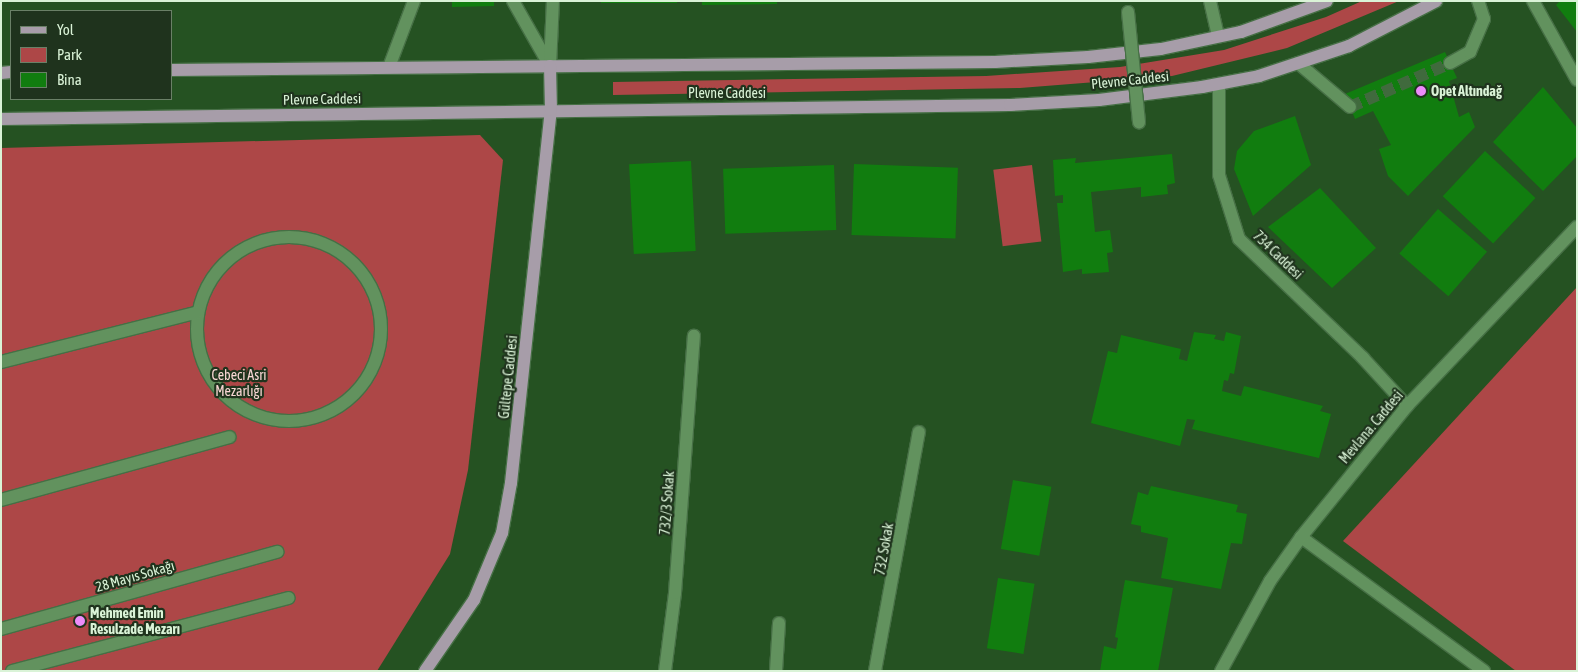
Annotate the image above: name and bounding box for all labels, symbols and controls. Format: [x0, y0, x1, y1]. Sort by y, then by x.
legend [10, 10, 172, 100]
text: Yol [57, 21, 74, 38]
text: Park [57, 46, 82, 63]
street label: Plevne Caddesi [1090, 68, 1170, 92]
text: Bina [57, 71, 82, 88]
place label: Opet Altındağ [1431, 83, 1502, 99]
street label: Plevne Caddesi [688, 85, 766, 101]
marker: Opet Altındağ [1415, 85, 1427, 97]
street label: Plevne Caddesi [283, 90, 361, 108]
street label: 734 Caddesi [1250, 227, 1306, 283]
street label: Gültepe Caddesi [495, 335, 521, 419]
park label: Cebeci Asri Mezarlığı [211, 367, 267, 400]
street label: Mevlana. Caddesi [1336, 387, 1406, 467]
street label: 732/3 Sokak [656, 470, 678, 536]
street label: 732 Sokak [871, 521, 897, 577]
street label: 28 Mayıs Sokağı [94, 557, 176, 595]
place label: Mehmed Emin Resulzade Mezarı [90, 605, 180, 638]
marker: Mehmed Emin Resulzade Mezarı [74, 615, 86, 627]

